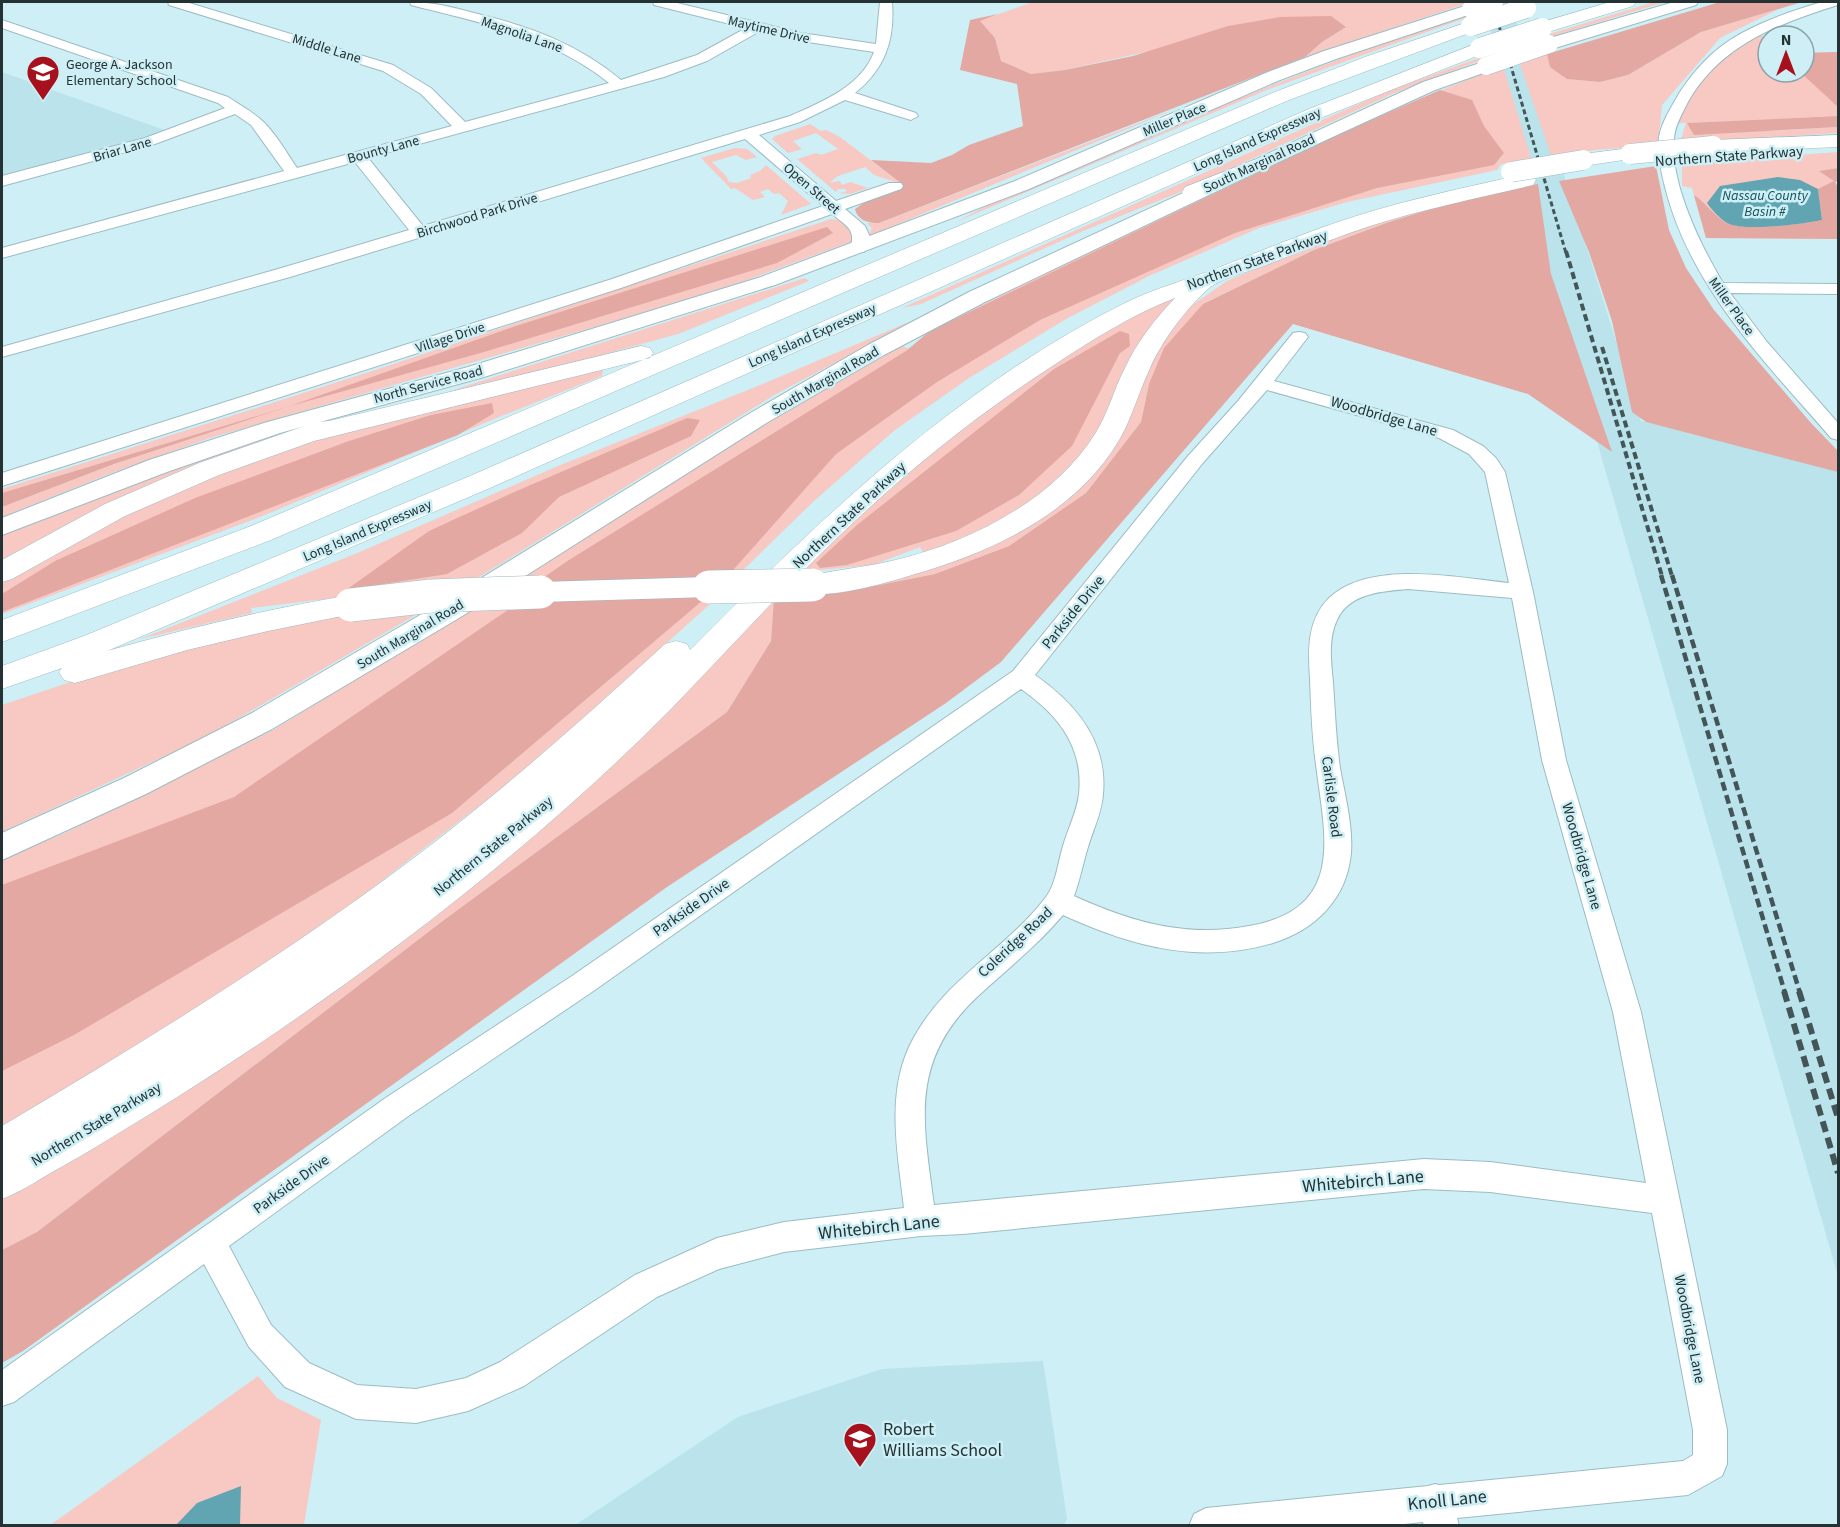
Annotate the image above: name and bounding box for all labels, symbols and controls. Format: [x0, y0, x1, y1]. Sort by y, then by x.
street label: Maytime Drive [726, 11, 812, 49]
street label: Magnolia Lane [478, 12, 565, 58]
north arrow [1756, 24, 1816, 84]
street label: Middle Lane [290, 29, 364, 69]
text: N [1781, 29, 1791, 51]
school or university icon: George A. Jackson Elementary School [25, 54, 61, 101]
place label: George A. Jackson Elementary School [66, 55, 177, 91]
street label: Miller Place [1140, 98, 1209, 142]
street label: Long Island Expressway [1190, 103, 1325, 177]
street label: South Marginal Road [1200, 129, 1319, 199]
street label: Bounty Lane [345, 131, 421, 169]
street label: Briar Lane [91, 132, 154, 168]
street label: Northern State Parkway [1654, 141, 1804, 172]
street label: Open Street [779, 158, 844, 219]
water label: Nassau County Basin # [1722, 186, 1808, 222]
street label: Birchwood Park Drive [414, 188, 540, 244]
street label: Northern State Parkway [1184, 225, 1331, 296]
street label: Miller Place [1703, 274, 1759, 340]
street label: Long Island Expressway [745, 299, 880, 373]
street label: Village Drive [413, 317, 488, 359]
street label: South Marginal Road [768, 342, 883, 420]
street label: North Service Road [372, 361, 485, 409]
street label: Woodbridge Lane [1328, 391, 1440, 442]
street label: Northern State Parkway [788, 457, 911, 574]
street label: Long Island Expressway [300, 495, 435, 567]
street label: Parkside Drive [1037, 571, 1110, 654]
street label: South Marginal Road [353, 595, 468, 675]
street label: Carlisle Road [1316, 755, 1347, 839]
street label: Northern State Parkway [429, 792, 558, 901]
street label: Woodbridge Lane [1556, 800, 1607, 912]
street label: Parkside Drive [649, 873, 734, 942]
street label: Coleridge Road [973, 902, 1057, 982]
street label: Northern State Parkway [27, 1077, 165, 1172]
street label: Parkside Drive [249, 1150, 334, 1219]
street label: Whitebirch Lane [1301, 1164, 1425, 1199]
street label: Whitebirch Lane [817, 1209, 941, 1246]
street label: Woodbridge Lane [1669, 1273, 1710, 1385]
place label: Robert Williams School [883, 1417, 1002, 1463]
school or university icon: Robert Williams School [842, 1421, 878, 1468]
street label: Knoll Lane [1406, 1484, 1488, 1517]

